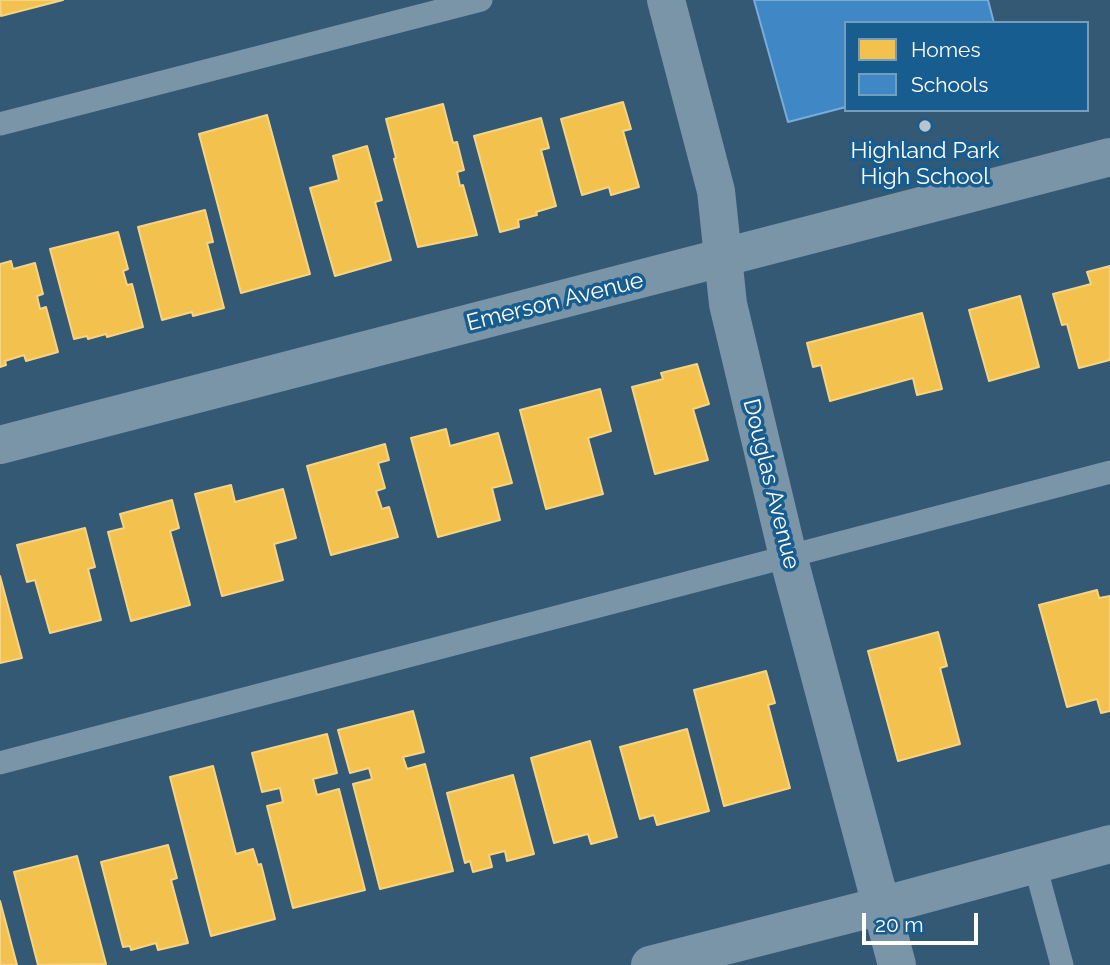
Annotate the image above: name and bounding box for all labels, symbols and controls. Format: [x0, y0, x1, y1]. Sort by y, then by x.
legend [844, 21, 1089, 112]
text: Homes [911, 37, 981, 62]
text: Schools [911, 72, 988, 97]
marker: Highland Park High School [917, 118, 933, 134]
place label: Highland Park High School [851, 137, 999, 191]
street label: Emerson Avenue [464, 267, 646, 337]
street label: Douglas Avenue [737, 396, 805, 572]
scale bar [865, 898, 981, 942]
text: 20 m [875, 912, 923, 937]

